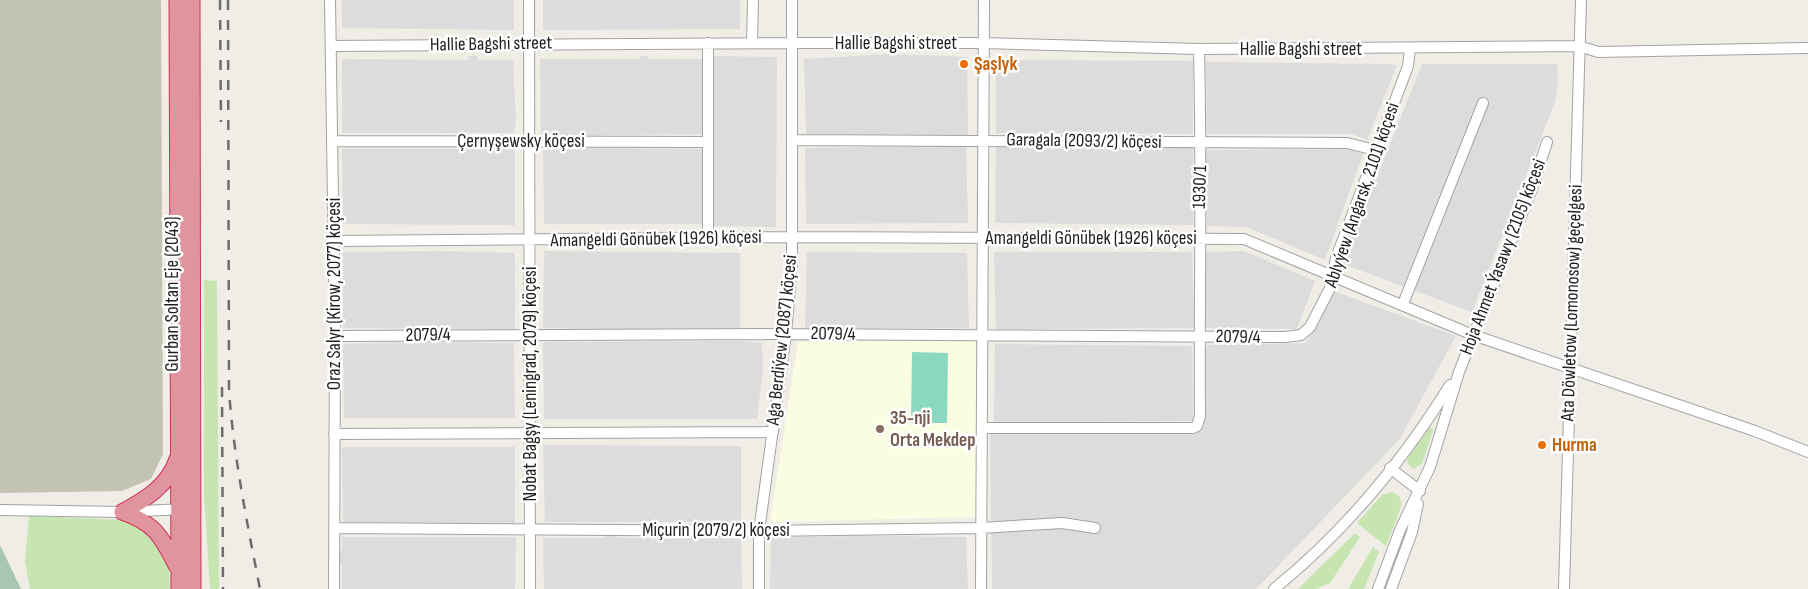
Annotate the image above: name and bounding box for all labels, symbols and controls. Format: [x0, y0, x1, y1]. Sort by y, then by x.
street label: Hallie Bagshi street [430, 31, 553, 57]
street label: Hallie Bagshi street [835, 32, 957, 55]
street label: Hallie Bagshi street [1240, 38, 1362, 61]
place label: Şaşlyk [974, 53, 1017, 76]
marker: Şaşlyk [958, 58, 970, 70]
street label: Ablyýew (Angarsk, 2101) köçesi [1319, 100, 1404, 291]
street label: Garagala (2093/2) köçesi [1006, 128, 1162, 154]
street label: Çernyşewsky köçesi [457, 130, 585, 153]
street label: Hoja Ahmet Ýasawy (2105) köçesi [1455, 156, 1551, 358]
street label: 1930/1 [1188, 164, 1212, 209]
street label: Ata Döwletow (Lomonosow) geçelgesi [1556, 184, 1588, 423]
street label: Oraz Salyr (Kirow, 2077) köçesi [323, 198, 346, 390]
street label: Gurban Soltan Eje (2043) [161, 216, 184, 372]
street label: Amangeldi Gönübek (1926) köçesi [549, 226, 762, 252]
street label: Amangeldi Gönübek (1926) köçesi [984, 227, 1197, 250]
street label: Aga Berdiýew (2087) köçesi [762, 254, 802, 427]
street label: Nobat Bagşy (Leningrad, 2079) köçesi [519, 267, 542, 501]
street label: 2079/4 [810, 322, 856, 346]
street label: 2079/4 [405, 323, 451, 347]
street label: 2079/4 [1215, 325, 1261, 349]
place label: 35-nji Orta Mekdep [890, 407, 975, 452]
marker: 35-nji Orta Mekdep [874, 423, 886, 435]
place label: Hurma [1552, 434, 1597, 457]
marker: Hurma [1536, 439, 1548, 451]
street label: Miçurin (2079/2) köçesi [642, 519, 790, 542]

